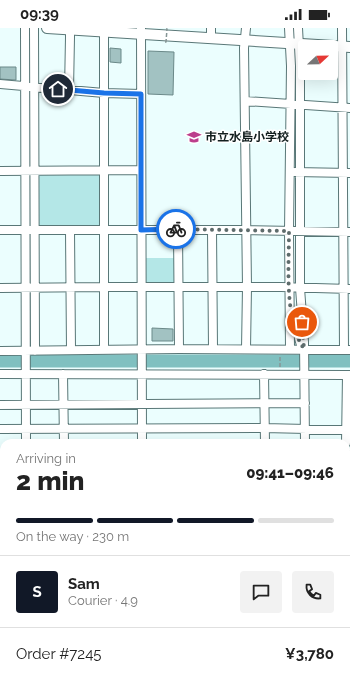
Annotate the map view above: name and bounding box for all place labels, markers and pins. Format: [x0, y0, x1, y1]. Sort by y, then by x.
pin [41, 72, 75, 106]
school or university icon: 市立水島小学校 [186, 129, 202, 145]
place label: 市立水島小学校 [205, 130, 289, 144]
pin [285, 305, 319, 339]

